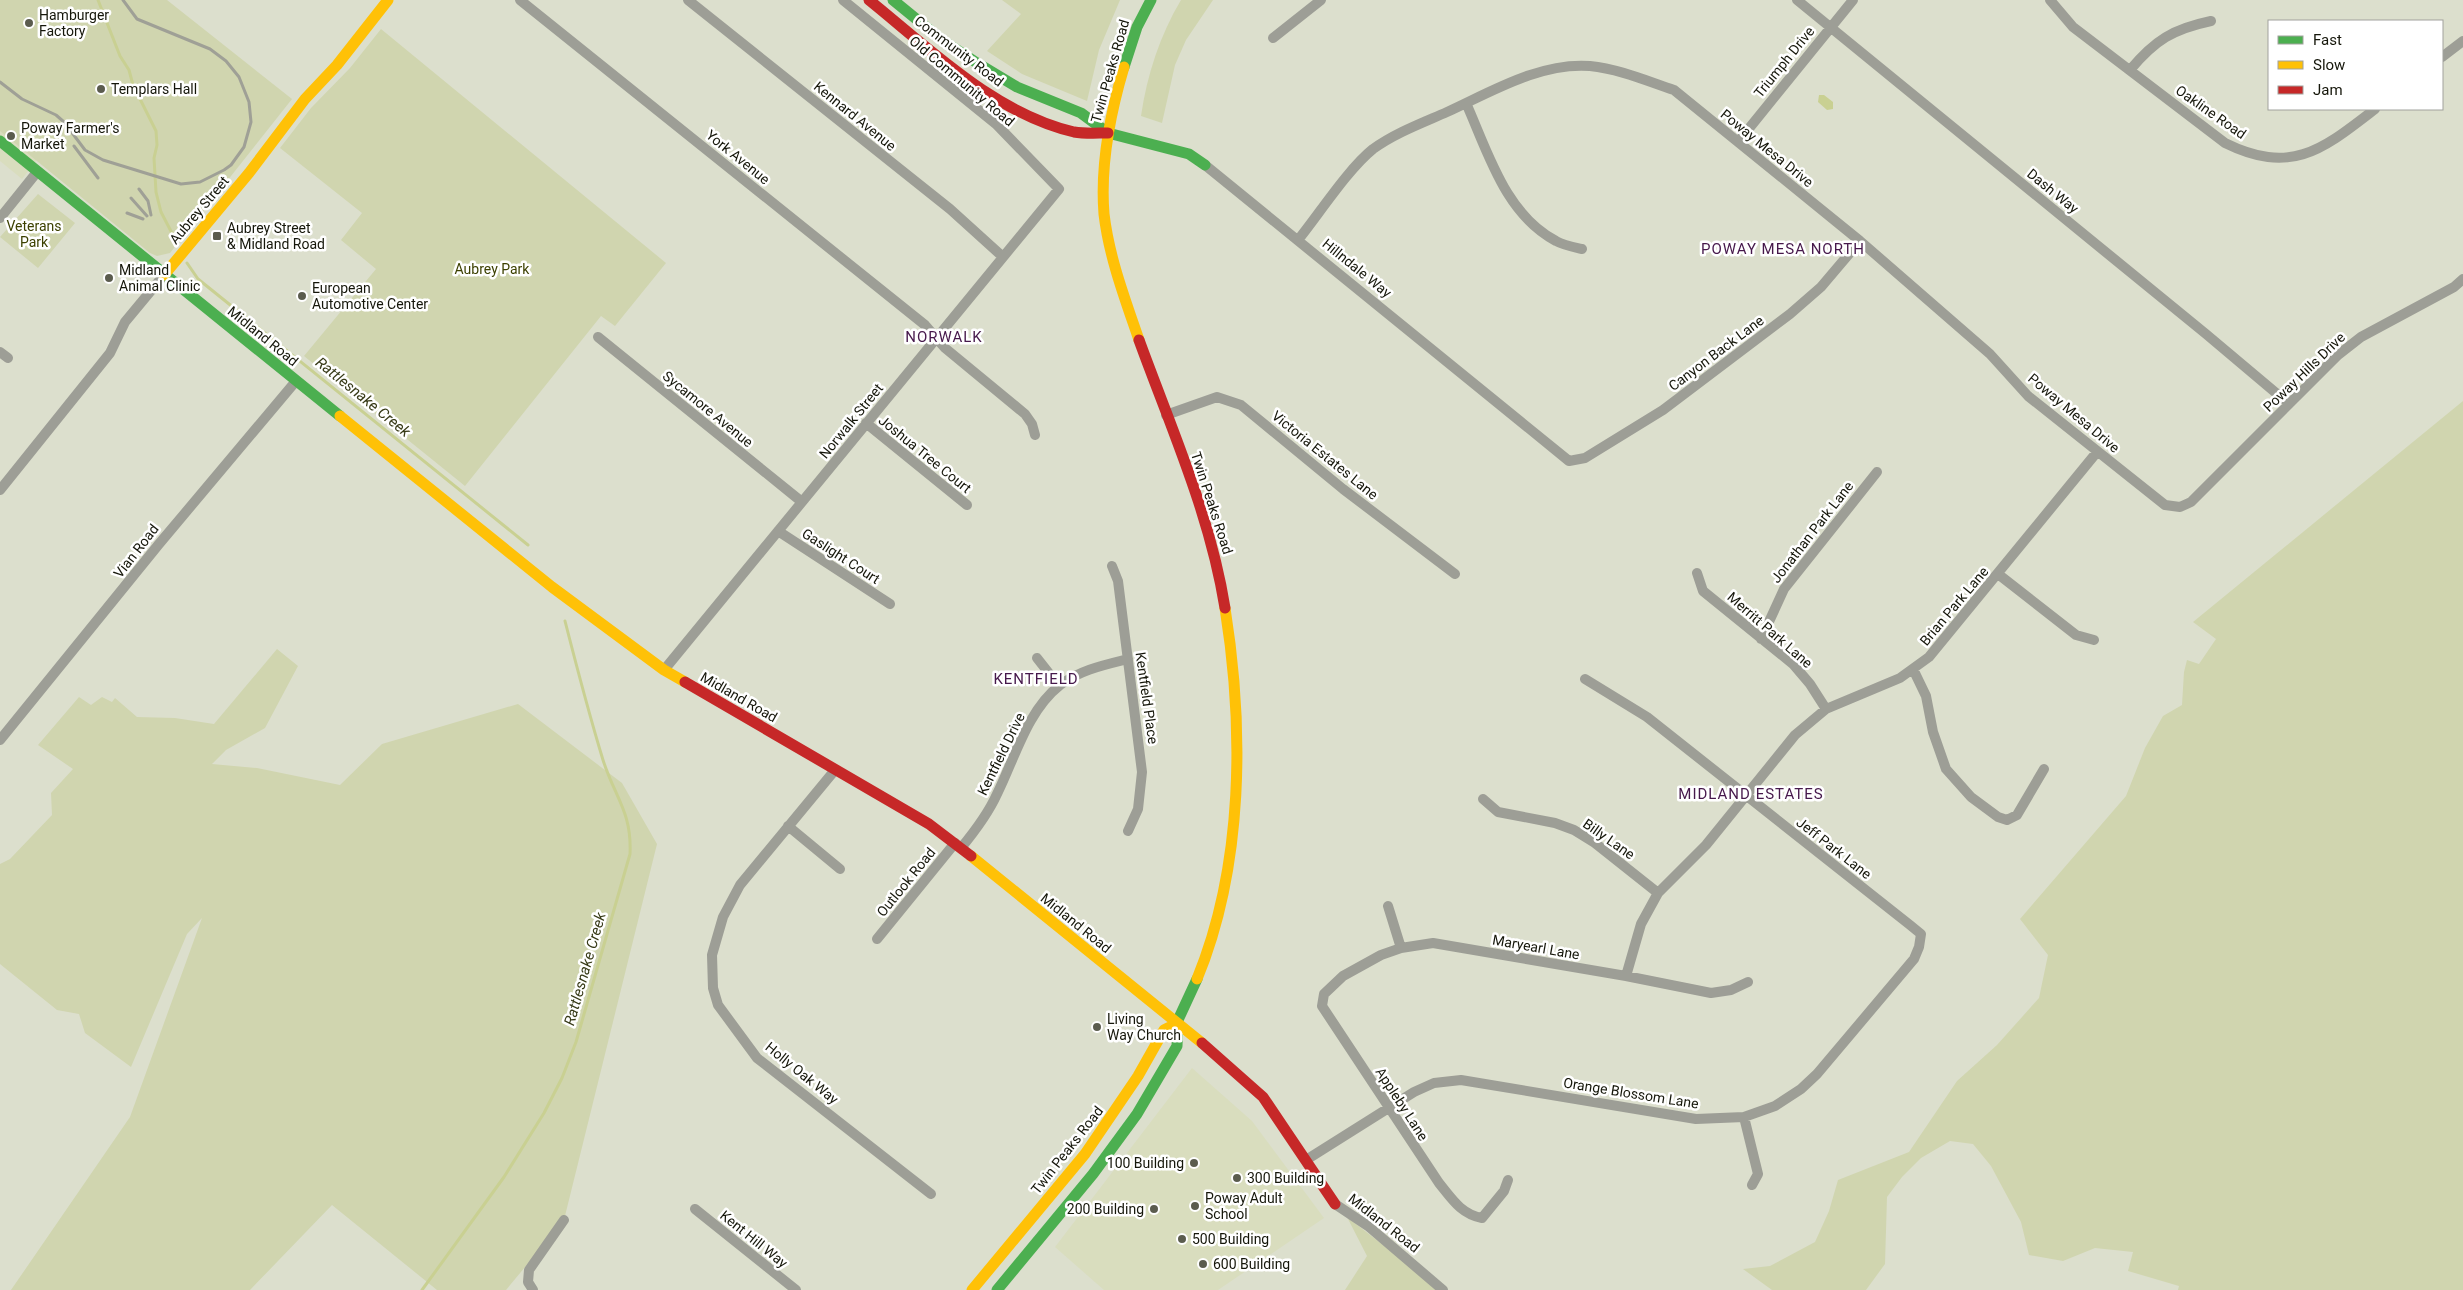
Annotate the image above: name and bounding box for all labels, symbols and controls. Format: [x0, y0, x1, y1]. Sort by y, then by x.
place label: Hamburger Factory [39, 7, 109, 39]
street label: Community Road [911, 12, 1007, 90]
marker: Hamburger Factory [23, 17, 35, 29]
street label: Twin Peaks Road [1088, 17, 1132, 125]
legend [2268, 20, 2443, 110]
street label: Triumph Drive [1751, 23, 1817, 101]
text: Fast [2313, 31, 2342, 49]
street label: Old Community Road [906, 33, 1018, 129]
text: Slow [2313, 56, 2345, 74]
street label: Kennard Avenue [811, 78, 899, 154]
place label: Templars Hall [111, 81, 197, 97]
text: Jam [2313, 81, 2343, 99]
street label: Oakline Road [2173, 82, 2249, 142]
marker: Templars Hall [95, 83, 107, 95]
street label: Poway Mesa Drive [1718, 106, 1816, 190]
place label: Poway Farmer's Market [21, 120, 119, 152]
street label: York Avenue [703, 127, 773, 187]
marker: Poway Farmer's Market [5, 130, 17, 142]
street label: Dash Way [2024, 165, 2082, 217]
street label: Aubrey Street [166, 173, 232, 247]
park label: Veterans Park [6, 218, 62, 250]
place label: Aubrey Street & Midland Road [227, 220, 325, 252]
marker: Aubrey Street & Midland Road [211, 230, 223, 242]
street label: Hillndale Way [1319, 235, 1395, 301]
district label: POWAY MESA NORTH [1701, 240, 1865, 258]
park label: Aubrey Park [455, 261, 530, 277]
place label: Midland Animal Clinic [119, 262, 200, 294]
marker: Midland Animal Clinic [103, 272, 115, 284]
place label: European Automotive Center [312, 280, 428, 312]
marker: European Automotive Center [296, 290, 308, 302]
street label: Midland Road [225, 303, 301, 369]
street label: Canyon Back Lane [1665, 312, 1767, 394]
district label: NORWALK [905, 328, 983, 346]
street label: Poway Hills Drive [2260, 329, 2348, 415]
water label: Rattlesnake Creek [312, 353, 415, 441]
street label: Sycamore Avenue [660, 368, 756, 450]
street label: Poway Mesa Drive [2025, 370, 2123, 456]
street label: Norwalk Street [816, 380, 886, 462]
street label: Victoria Estates Lane [1269, 407, 1381, 503]
street label: Joshua Tree Court [875, 412, 975, 496]
street label: Twin Peaks Road [1188, 450, 1236, 556]
street label: Jonathan Park Lane [1767, 478, 1857, 586]
street label: Vian Road [110, 521, 162, 581]
street label: Gaslight Court [799, 525, 883, 587]
street label: Brian Park Lane [1916, 563, 1992, 649]
street label: Merritt Park Lane [1724, 589, 1816, 671]
street label: Kentfield Place [1133, 651, 1161, 745]
street label: Midland Road [698, 669, 780, 725]
district label: KENTFIELD [993, 670, 1079, 688]
street label: Kentfield Drive [974, 710, 1028, 798]
district label: MIDLAND ESTATES [1678, 785, 1824, 803]
street label: Jeff Park Lane [1793, 814, 1875, 882]
street label: Billy Lane [1580, 815, 1638, 863]
street label: Outlook Road [873, 844, 939, 920]
street label: Midland Road [1038, 890, 1114, 956]
water label: Rattlesnake Creek [560, 910, 610, 1028]
street label: Maryearl Lane [1491, 931, 1581, 963]
place label: Living Way Church [1107, 1011, 1181, 1043]
marker: Living Way Church [1091, 1021, 1103, 1033]
street label: Holly Oak Way [762, 1039, 842, 1107]
street label: Appleby Lane [1372, 1064, 1432, 1144]
street label: Orange Blossom Lane [1562, 1074, 1700, 1112]
street label: Twin Peaks Road [1028, 1103, 1106, 1197]
place label: 100 Building [1107, 1155, 1184, 1171]
marker: 100 Building [1188, 1157, 1200, 1169]
place label: 300 Building [1247, 1170, 1324, 1186]
marker: 300 Building [1231, 1172, 1243, 1184]
place label: Poway Adult School [1205, 1190, 1283, 1222]
street label: Midland Road [1345, 1190, 1423, 1256]
marker: Poway Adult School [1189, 1200, 1201, 1212]
place label: 200 Building [1067, 1201, 1144, 1217]
marker: 200 Building [1148, 1203, 1160, 1215]
street label: Kent Hill Way [717, 1207, 791, 1271]
place label: 500 Building [1192, 1231, 1269, 1247]
marker: 500 Building [1176, 1233, 1188, 1245]
place label: 600 Building [1213, 1256, 1290, 1272]
marker: 600 Building [1197, 1258, 1209, 1270]

